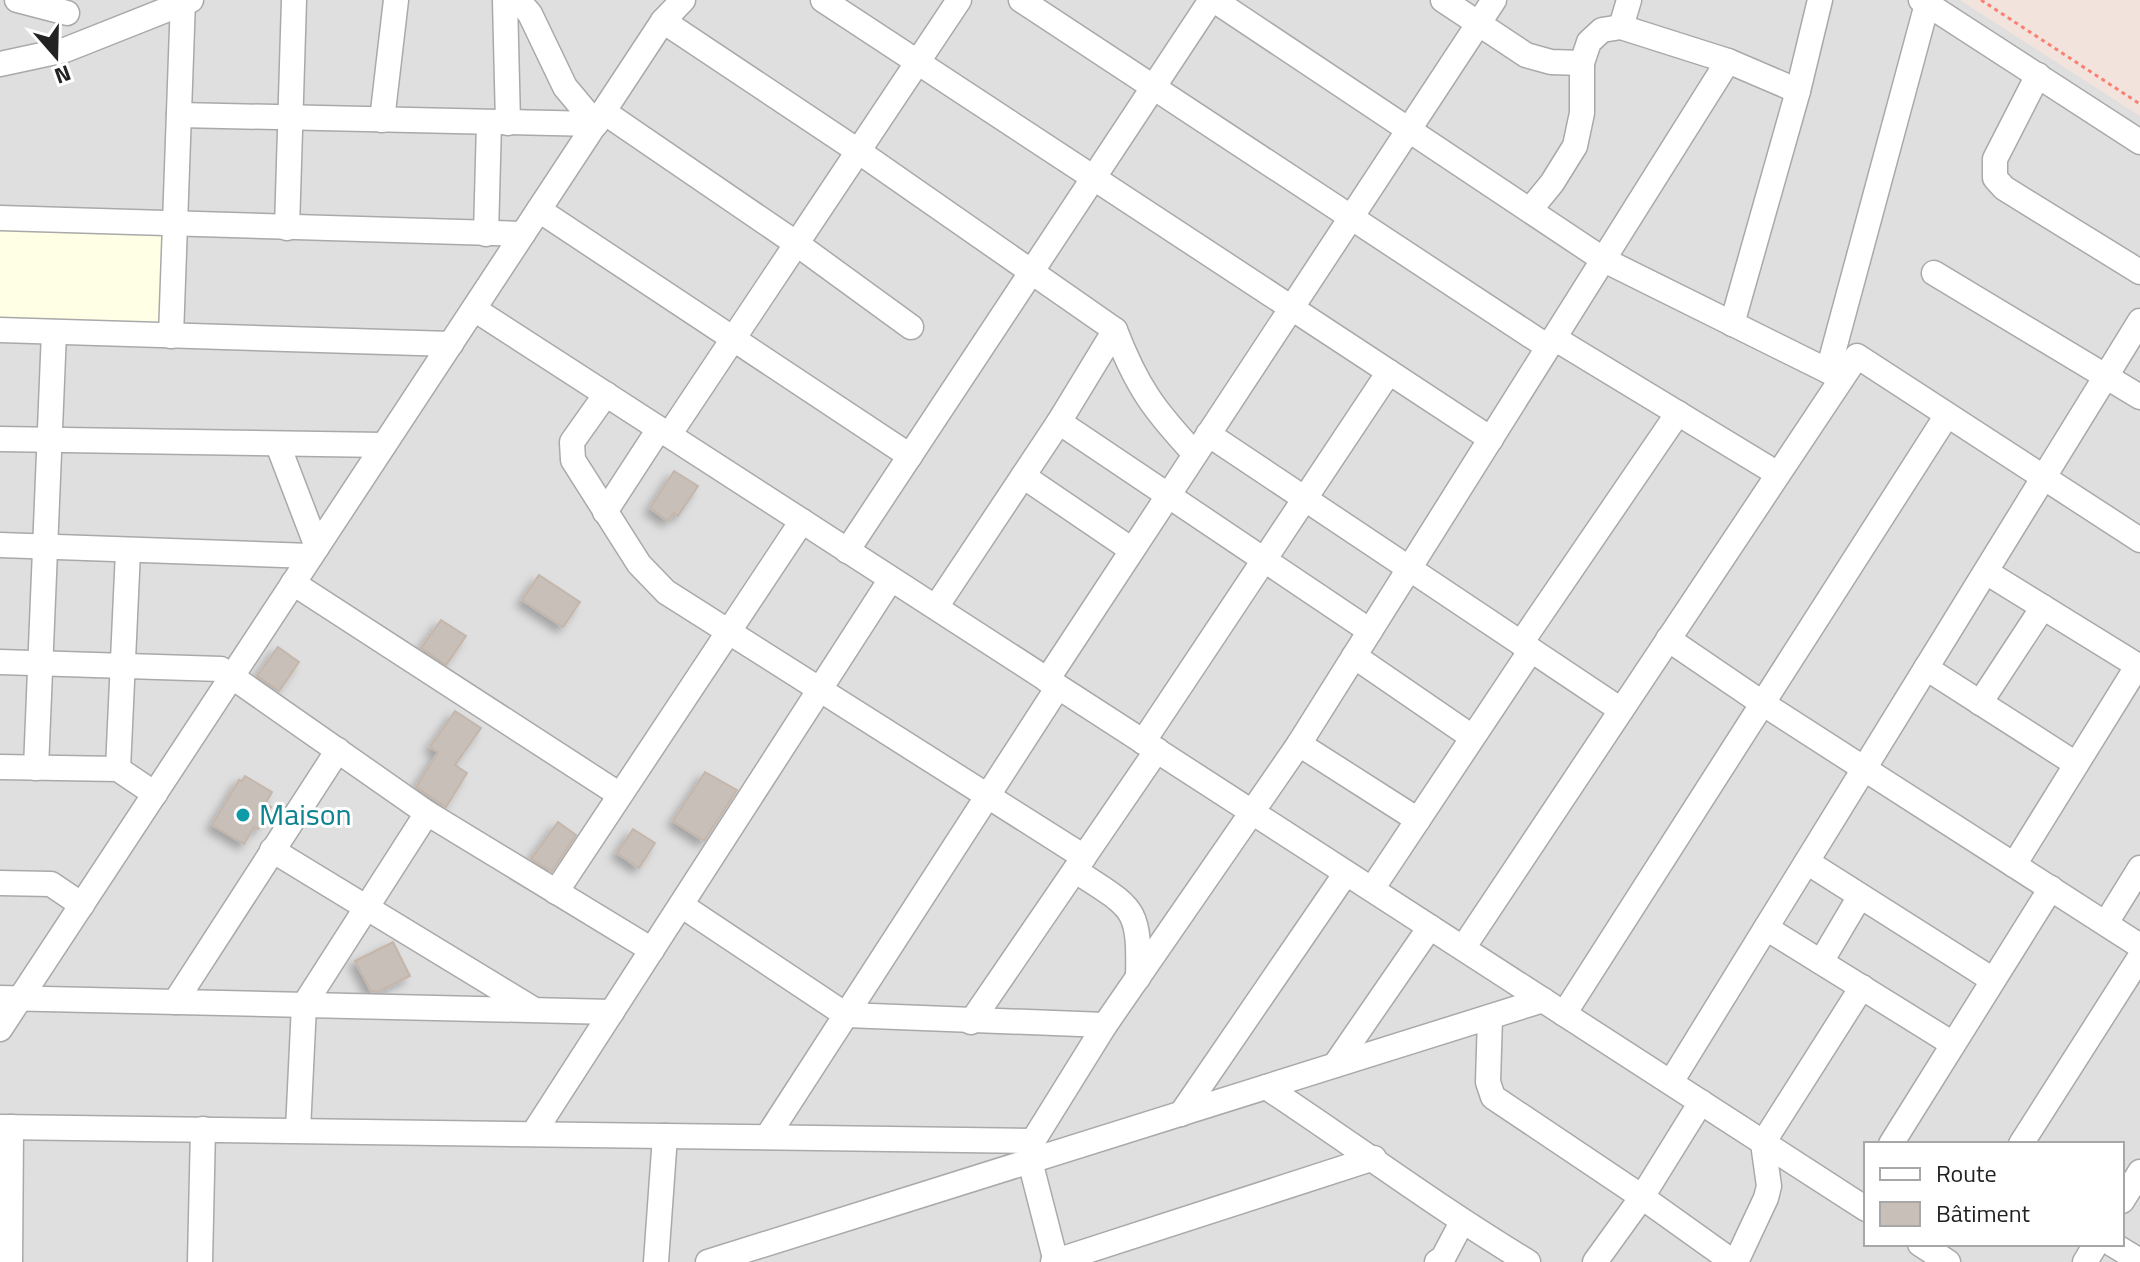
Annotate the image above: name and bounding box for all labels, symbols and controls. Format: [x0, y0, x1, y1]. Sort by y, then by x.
north arrow [16, 16, 96, 96]
text: N [50, 56, 76, 93]
place label: Maison [259, 791, 352, 837]
marker: Maison [234, 806, 252, 824]
legend [1864, 1142, 2124, 1246]
text: Route [1936, 1155, 1997, 1191]
text: Bâtiment [1936, 1195, 2030, 1231]

